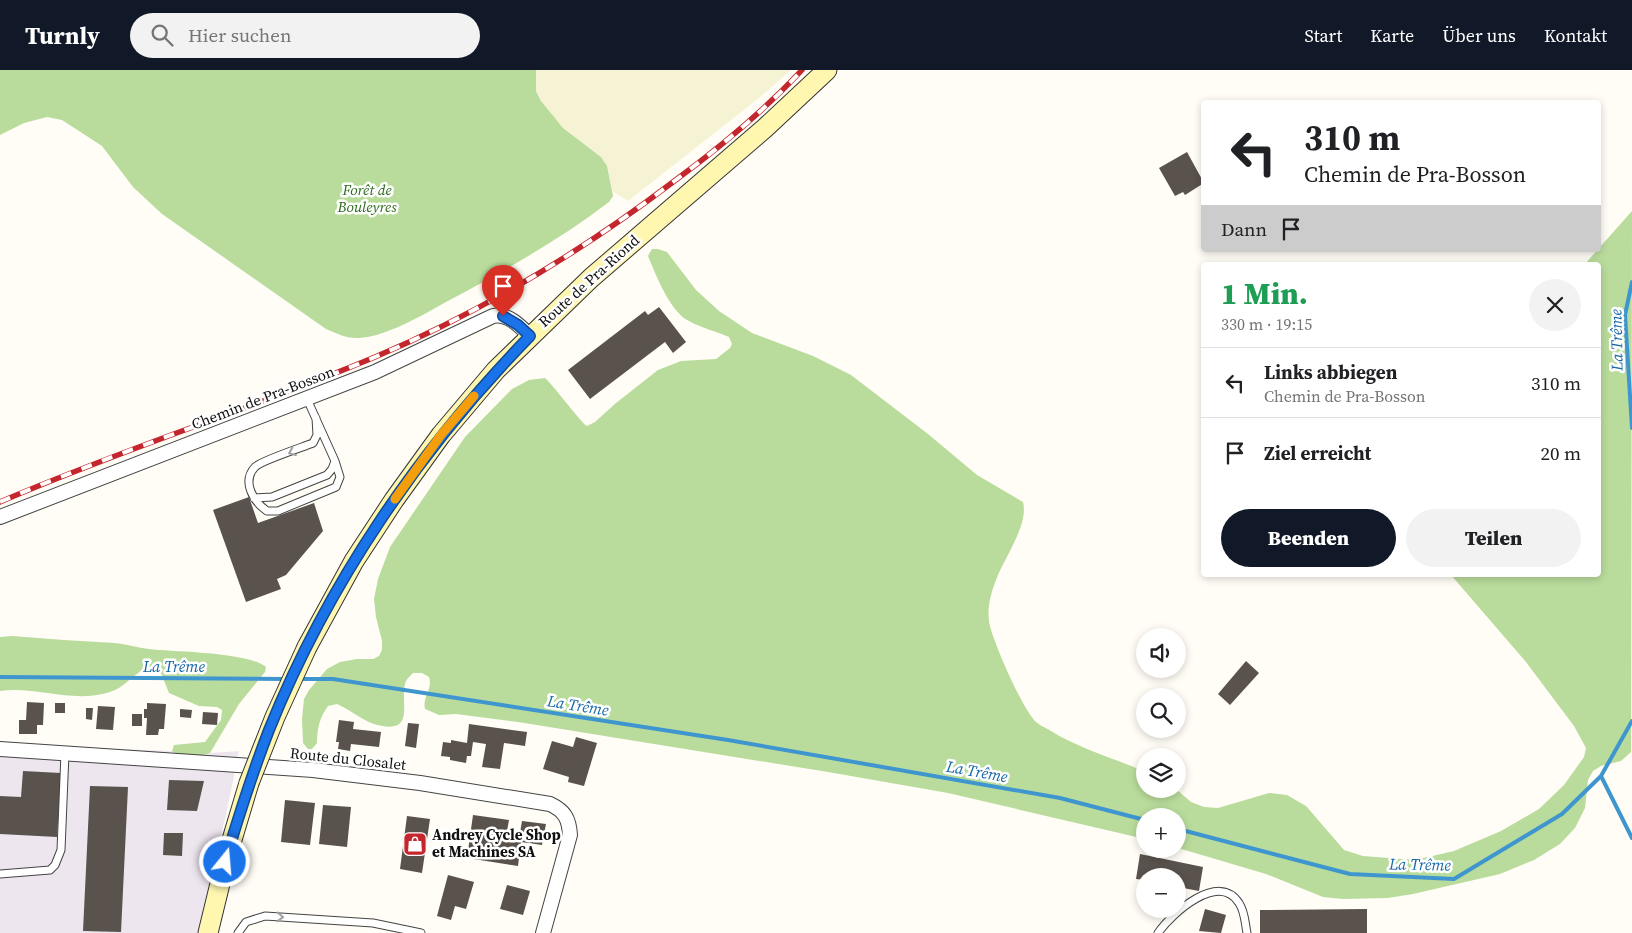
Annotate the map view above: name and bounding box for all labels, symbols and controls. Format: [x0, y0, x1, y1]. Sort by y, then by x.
search box [130, 13, 480, 58]
text: Turnly [25, 19, 100, 52]
icon: search [148, 21, 176, 49]
text: Hier suchen [188, 22, 292, 48]
text: Start [1305, 23, 1342, 48]
text: Karte [1370, 23, 1414, 48]
text: Über uns [1442, 23, 1516, 48]
text: Kontakt [1544, 23, 1607, 48]
text: 310 m [1304, 114, 1400, 162]
icon: left [1221, 120, 1286, 185]
text: Chemin de Pra-Bosson [1304, 159, 1526, 189]
park label: Forêt de Bouleyres [336, 179, 397, 217]
icon: arrive [1277, 215, 1305, 243]
text: Dann [1221, 216, 1267, 242]
street label: Route de Pra-Riond [534, 229, 644, 332]
pin [482, 265, 524, 316]
icon: arrive [489, 272, 517, 300]
text: 1 Min. [1221, 273, 1308, 314]
button: close [1529, 279, 1581, 331]
water label: La Trême [1604, 308, 1628, 372]
text: 330 m · 19:15 [1221, 313, 1312, 335]
text: Links abbiegen [1264, 359, 1397, 385]
street label: Chemin de Pra-Bosson [188, 361, 337, 434]
icon: left [1221, 369, 1249, 397]
text: 310 m [1531, 370, 1581, 396]
text: Chemin de Pra-Bosson [1264, 385, 1426, 407]
icon: arrive [1221, 439, 1249, 467]
text: Ziel erreicht [1264, 440, 1371, 466]
text: 20 m [1540, 440, 1581, 466]
one-way arrow [288, 445, 297, 456]
button: Beenden [1221, 509, 1396, 567]
button: Teilen [1406, 509, 1581, 567]
map controls [1136, 628, 1186, 918]
button: sound [1136, 628, 1186, 678]
water label: La Trême [142, 655, 205, 677]
button: search [1136, 688, 1186, 738]
water label: La Trême [545, 689, 611, 721]
street label: Route du Closalet [289, 742, 407, 775]
button: layers [1136, 748, 1186, 798]
water label: La Trême [944, 755, 1010, 787]
button: + [1136, 808, 1186, 858]
place label: Andrey Cycle Shop et Machines SA [432, 824, 561, 862]
shop icon: Andrey Cycle Shop et Machines SA [402, 831, 428, 857]
position arrow [198, 835, 250, 887]
water label: La Trême [1388, 852, 1452, 876]
button: − [1136, 868, 1186, 918]
one-way arrow [276, 911, 284, 922]

